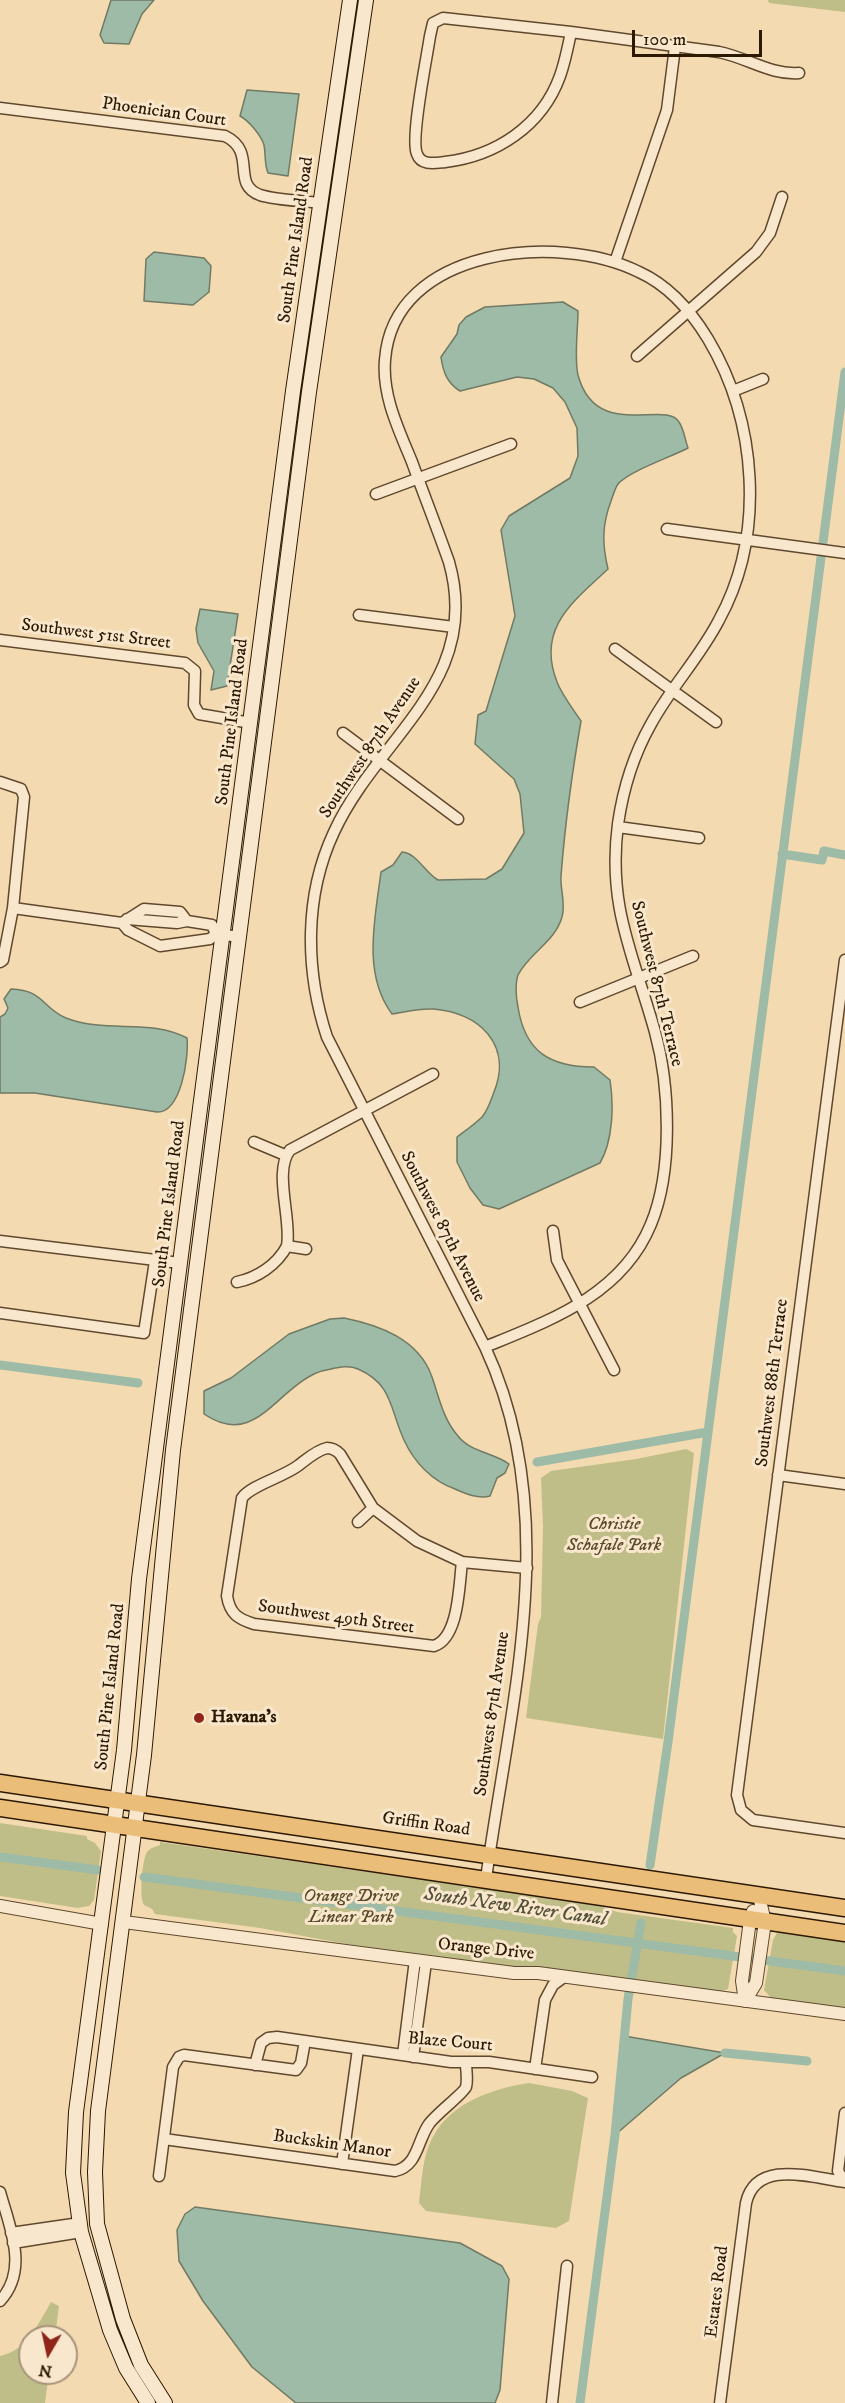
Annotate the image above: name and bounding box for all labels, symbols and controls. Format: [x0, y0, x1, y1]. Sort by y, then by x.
scale bar [635, 18, 766, 56]
text: 100 m [643, 29, 686, 51]
street label: Phoenician Court [100, 94, 228, 132]
street label: South Pine Island Road [275, 155, 319, 325]
street label: Southwest 51st Street [20, 615, 172, 655]
street label: South Pine Island Road [212, 637, 254, 807]
street label: Southwest 87th Avenue [316, 673, 426, 823]
street label: Southwest 87th Terrace [625, 899, 687, 1069]
street label: South Pine Island Road [149, 1119, 191, 1289]
street label: Southwest 87th Avenue [395, 1148, 489, 1306]
street label: Southwest 88th Terrace [752, 1298, 794, 1468]
park label: Christie Schafale Park [567, 1514, 661, 1556]
street label: Southwest 49th Street [256, 1596, 416, 1640]
street label: South Pine Island Road [91, 1603, 131, 1771]
street label: Southwest 87th Avenue [471, 1630, 515, 1798]
place label: Havana's [211, 1707, 277, 1729]
marker: Havana's [192, 1711, 206, 1725]
street label: Griffin Road [381, 1808, 471, 1842]
water label: South New River Canal [422, 1883, 608, 1933]
park label: Orange Drive Linear Park [303, 1886, 399, 1928]
street label: Orange Drive [437, 1934, 535, 1966]
street label: Blaze Court [407, 2029, 493, 2057]
street label: Buckskin Manor [272, 2126, 392, 2164]
street label: Estates Road [702, 2245, 734, 2339]
north arrow [18, 2325, 78, 2385]
text: N [37, 2360, 54, 2382]

